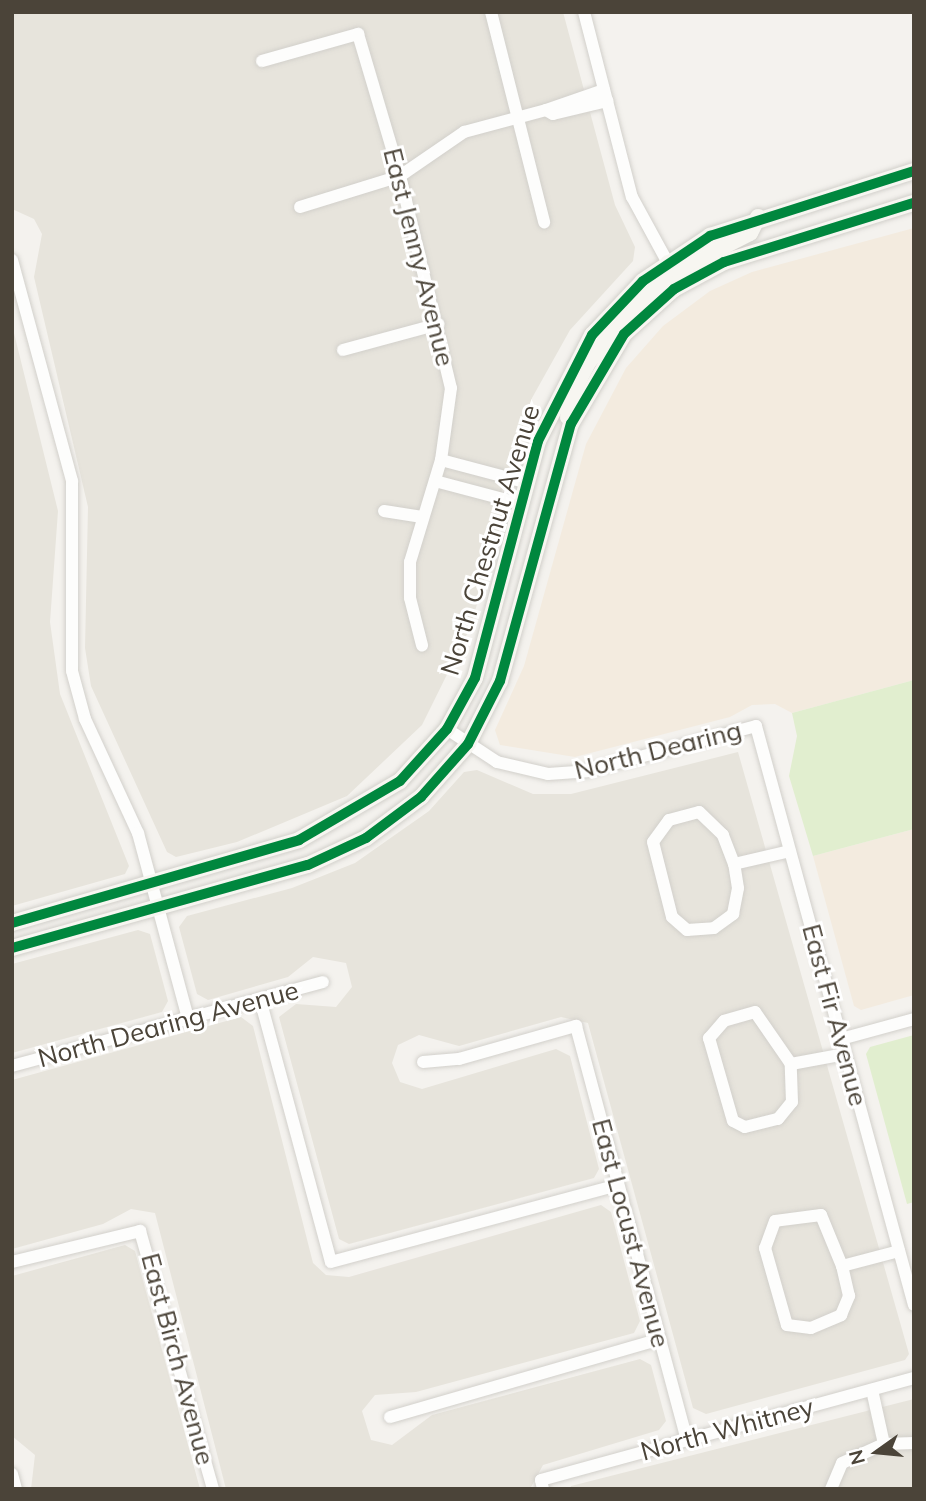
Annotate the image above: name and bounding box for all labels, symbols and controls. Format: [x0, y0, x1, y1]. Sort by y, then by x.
street label: East Jenny Avenue [377, 145, 461, 369]
street label: North Chestnut Avenue [434, 401, 546, 679]
street label: North Dearing [571, 714, 745, 786]
street label: East Fir Avenue [796, 921, 874, 1109]
street label: North Dearing Avenue [34, 974, 302, 1074]
street label: East Locust Avenue [585, 1115, 677, 1351]
street label: East Birch Avenue [135, 1250, 221, 1468]
street label: North Whitney [637, 1391, 817, 1467]
north arrow [842, 1417, 912, 1487]
text: N [843, 1447, 870, 1467]

